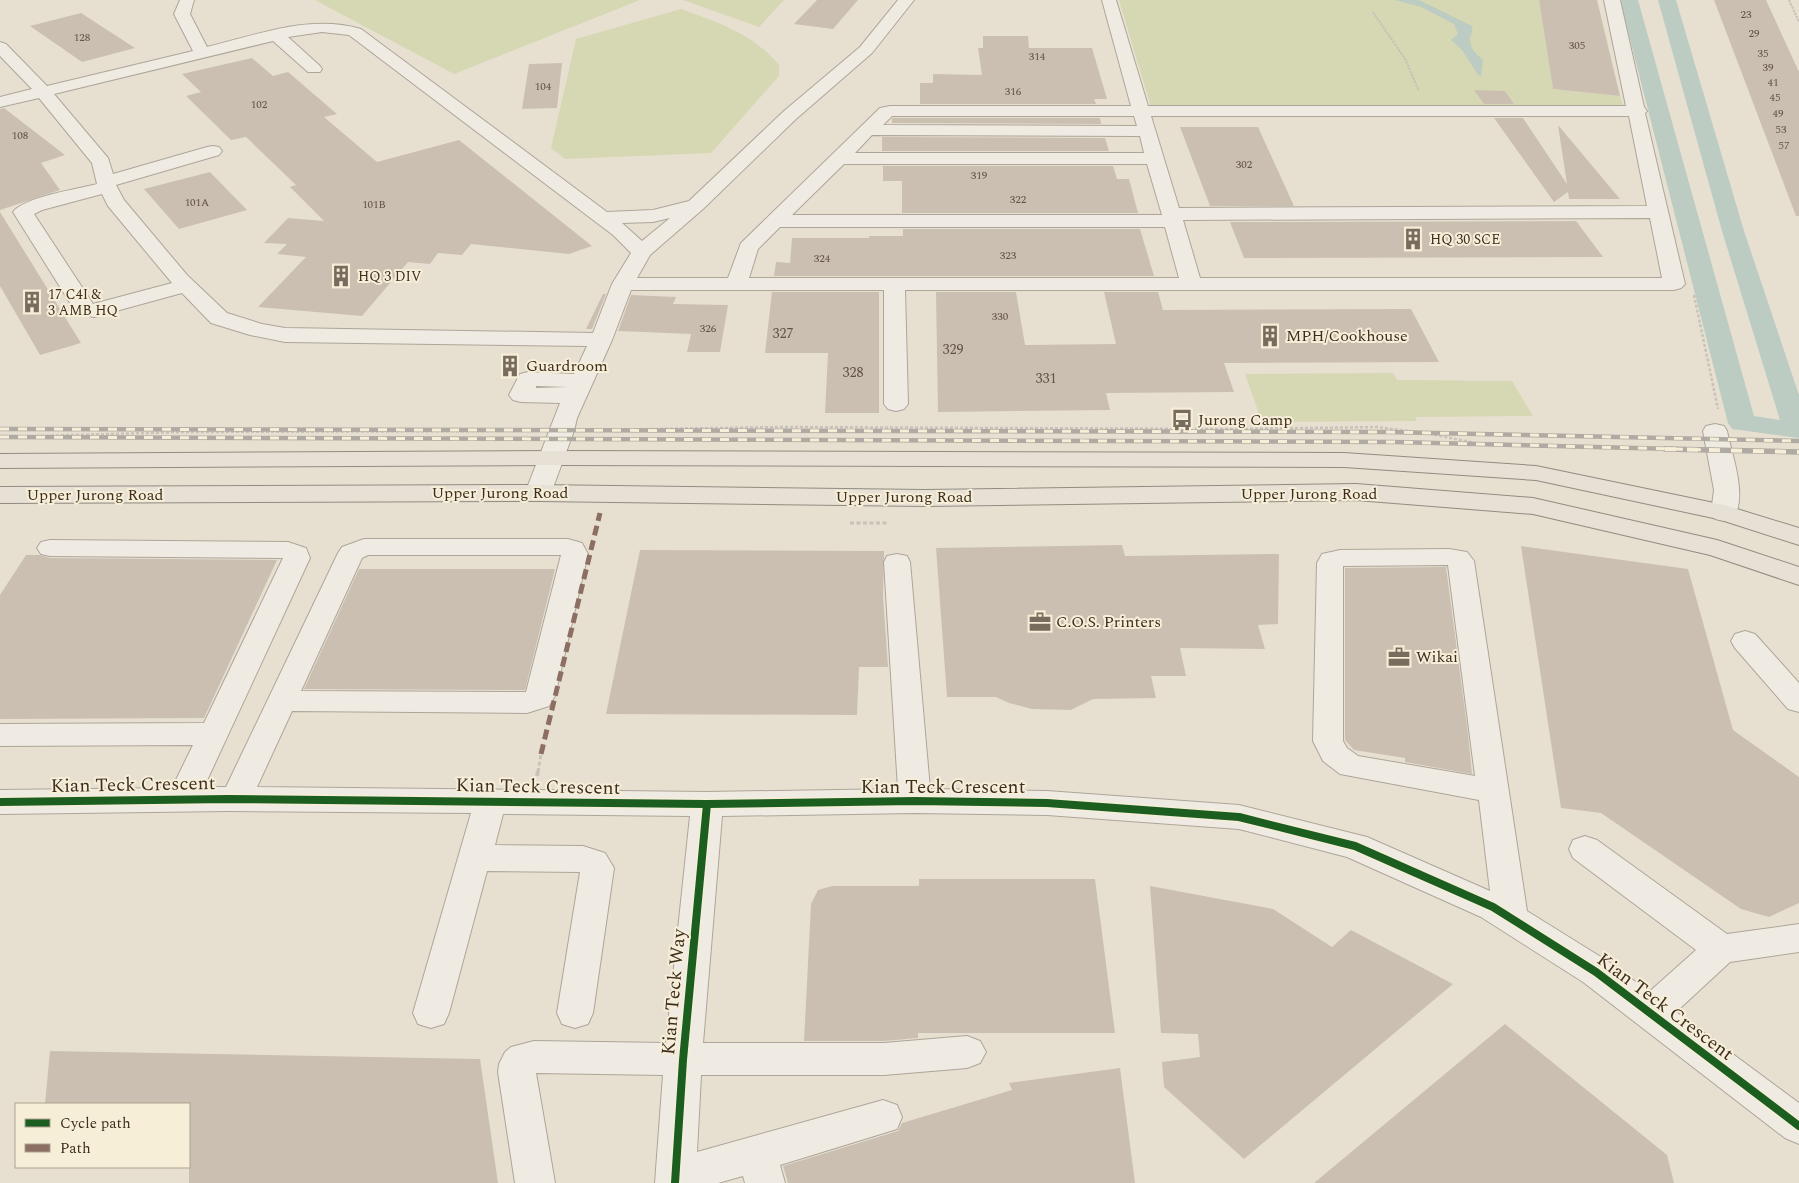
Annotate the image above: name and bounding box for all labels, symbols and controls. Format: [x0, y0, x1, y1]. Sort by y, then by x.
house number: 23 [1741, 6, 1752, 23]
house number: 29 [1749, 25, 1760, 42]
house number: 128 [74, 29, 91, 46]
house number: 305 [1569, 37, 1585, 54]
house number: 35 [1758, 45, 1769, 62]
house number: 314 [1029, 48, 1046, 65]
house number: 39 [1763, 59, 1774, 76]
house number: 41 [1768, 74, 1779, 91]
house number: 104 [535, 78, 552, 95]
house number: 316 [1005, 83, 1022, 100]
house number: 45 [1770, 89, 1781, 106]
house number: 102 [251, 96, 268, 113]
house number: 49 [1773, 105, 1784, 122]
house number: 53 [1776, 121, 1787, 138]
house number: 108 [12, 127, 29, 144]
house number: 57 [1779, 137, 1790, 154]
house number: 302 [1236, 156, 1253, 173]
house number: 319 [971, 167, 988, 184]
house number: 322 [1010, 191, 1027, 208]
house number: 101A [185, 194, 209, 211]
house number: 101B [362, 196, 386, 213]
building icon: HQ 30 SCE [1400, 226, 1426, 252]
place label: HQ 30 SCE [1430, 229, 1500, 250]
house number: 323 [1000, 247, 1017, 264]
house number: 324 [814, 250, 831, 267]
building icon: HQ 3 DIV [328, 263, 354, 289]
place label: HQ 3 DIV [358, 266, 421, 287]
place label: 17 C4I & 3 AMB HQ [48, 284, 118, 321]
building icon: 17 C4I & 3 AMB HQ [19, 289, 45, 315]
house number: 330 [992, 308, 1009, 325]
house number: 326 [700, 320, 717, 337]
house number: 327 [773, 323, 794, 344]
building icon: MPH/Cookhouse [1257, 323, 1283, 349]
place label: MPH/Cookhouse [1286, 324, 1408, 348]
house number: 329 [943, 339, 964, 360]
building icon: Guardroom [497, 353, 523, 379]
place label: Guardroom [526, 354, 608, 378]
house number: 328 [843, 362, 864, 383]
house number: 331 [1036, 368, 1057, 389]
bus stop icon: Jurong Camp [1169, 407, 1195, 433]
place label: Jurong Camp [1198, 408, 1292, 432]
street label: Upper Jurong Road [431, 481, 569, 505]
street label: Upper Jurong Road [1240, 482, 1378, 506]
street label: Upper Jurong Road [26, 483, 164, 507]
street label: Upper Jurong Road [835, 485, 973, 509]
office icon: C.O.S. Printers [1027, 609, 1053, 635]
place label: C.O.S. Printers [1056, 610, 1161, 634]
office icon: Wikai [1386, 644, 1412, 670]
place label: Wikai [1416, 645, 1458, 669]
street label: Kian Teck Crescent [50, 769, 216, 801]
street label: Kian Teck Crescent [455, 771, 621, 803]
street label: Kian Teck Crescent [861, 773, 1026, 802]
street label: Kian Teck Way [654, 927, 694, 1056]
street label: Kian Teck Crescent [1590, 946, 1740, 1068]
legend [15, 1103, 190, 1168]
text: Cycle path [60, 1112, 131, 1135]
text: Path [60, 1137, 91, 1160]

